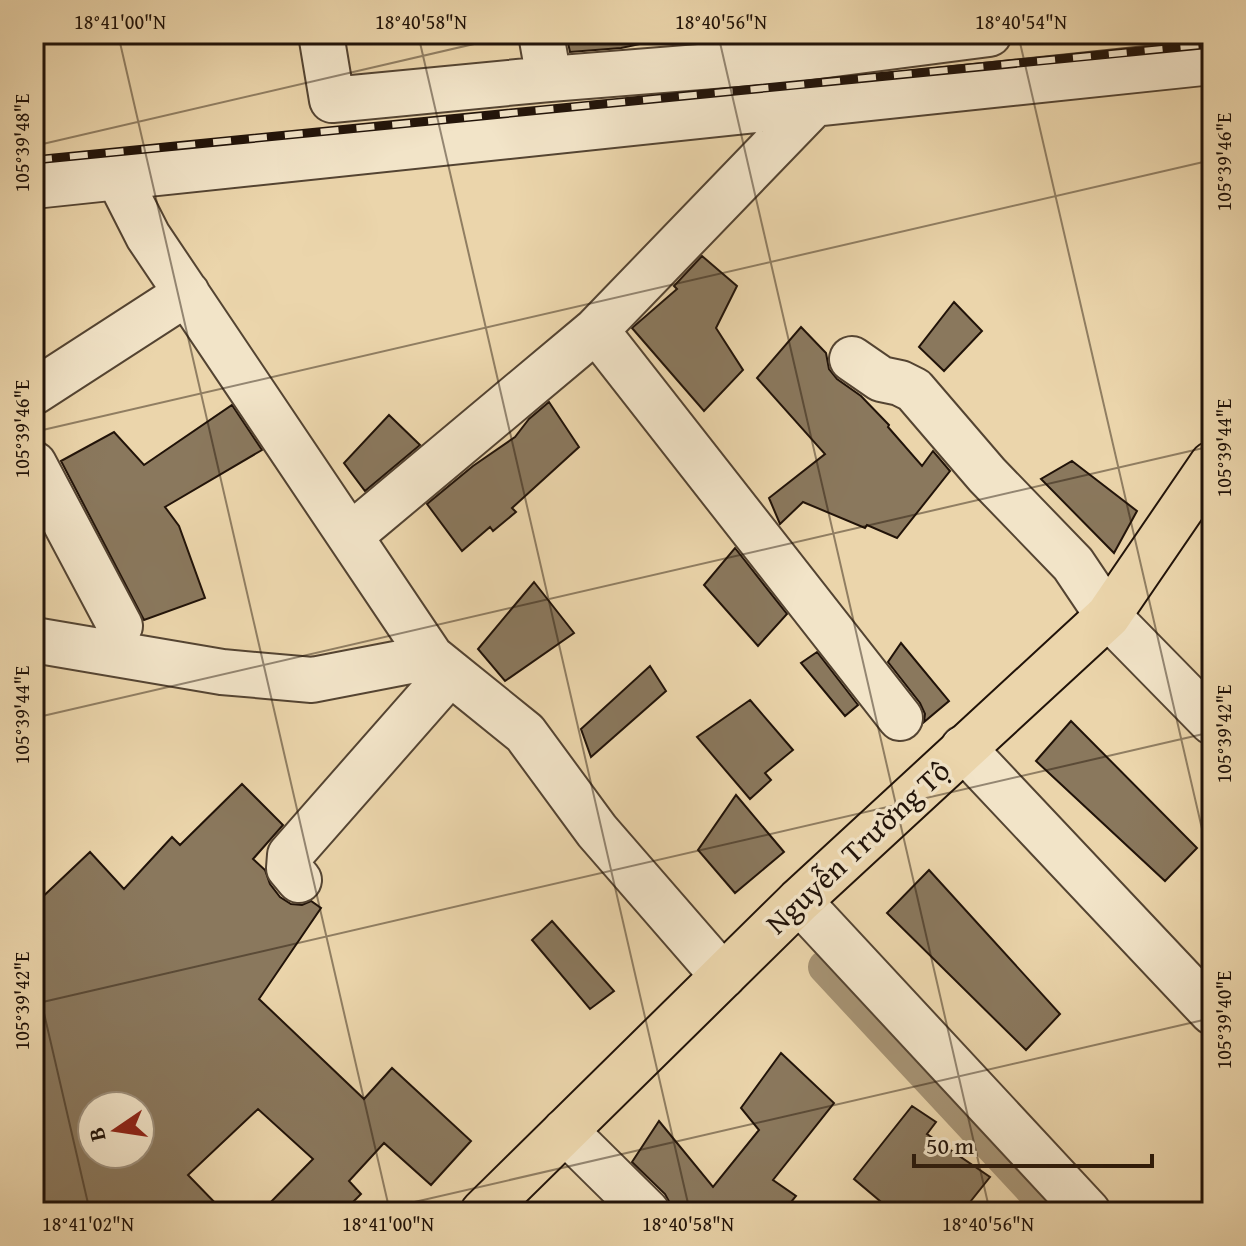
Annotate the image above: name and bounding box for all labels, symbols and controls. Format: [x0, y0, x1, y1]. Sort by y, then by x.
text: 18°41'00"N [74, 7, 166, 36]
text: 18°40'58"N [375, 7, 467, 36]
text: 18°40'56"N [675, 7, 767, 36]
text: 18°40'54"N [975, 7, 1067, 36]
text: 105°39'48"E [7, 94, 36, 192]
text: 105°39'46"E [1209, 113, 1238, 211]
text: 105°39'46"E [7, 380, 36, 478]
text: 105°39'44"E [1209, 399, 1238, 497]
text: 105°39'44"E [7, 666, 36, 764]
text: 105°39'42"E [1209, 685, 1238, 783]
street label: Nguyễn Trường Tộ [755, 749, 960, 944]
text: 105°39'42"E [7, 952, 36, 1050]
text: 105°39'40"E [1209, 971, 1238, 1069]
north arrow [76, 1090, 156, 1170]
scale bar [914, 1118, 1152, 1168]
text: B [79, 1124, 114, 1145]
text: 50 m [926, 1128, 974, 1163]
text: 18°41'02"N [42, 1209, 134, 1238]
text: 18°41'00"N [342, 1209, 434, 1238]
text: 18°40'58"N [642, 1209, 734, 1238]
text: 18°40'56"N [942, 1209, 1034, 1238]

